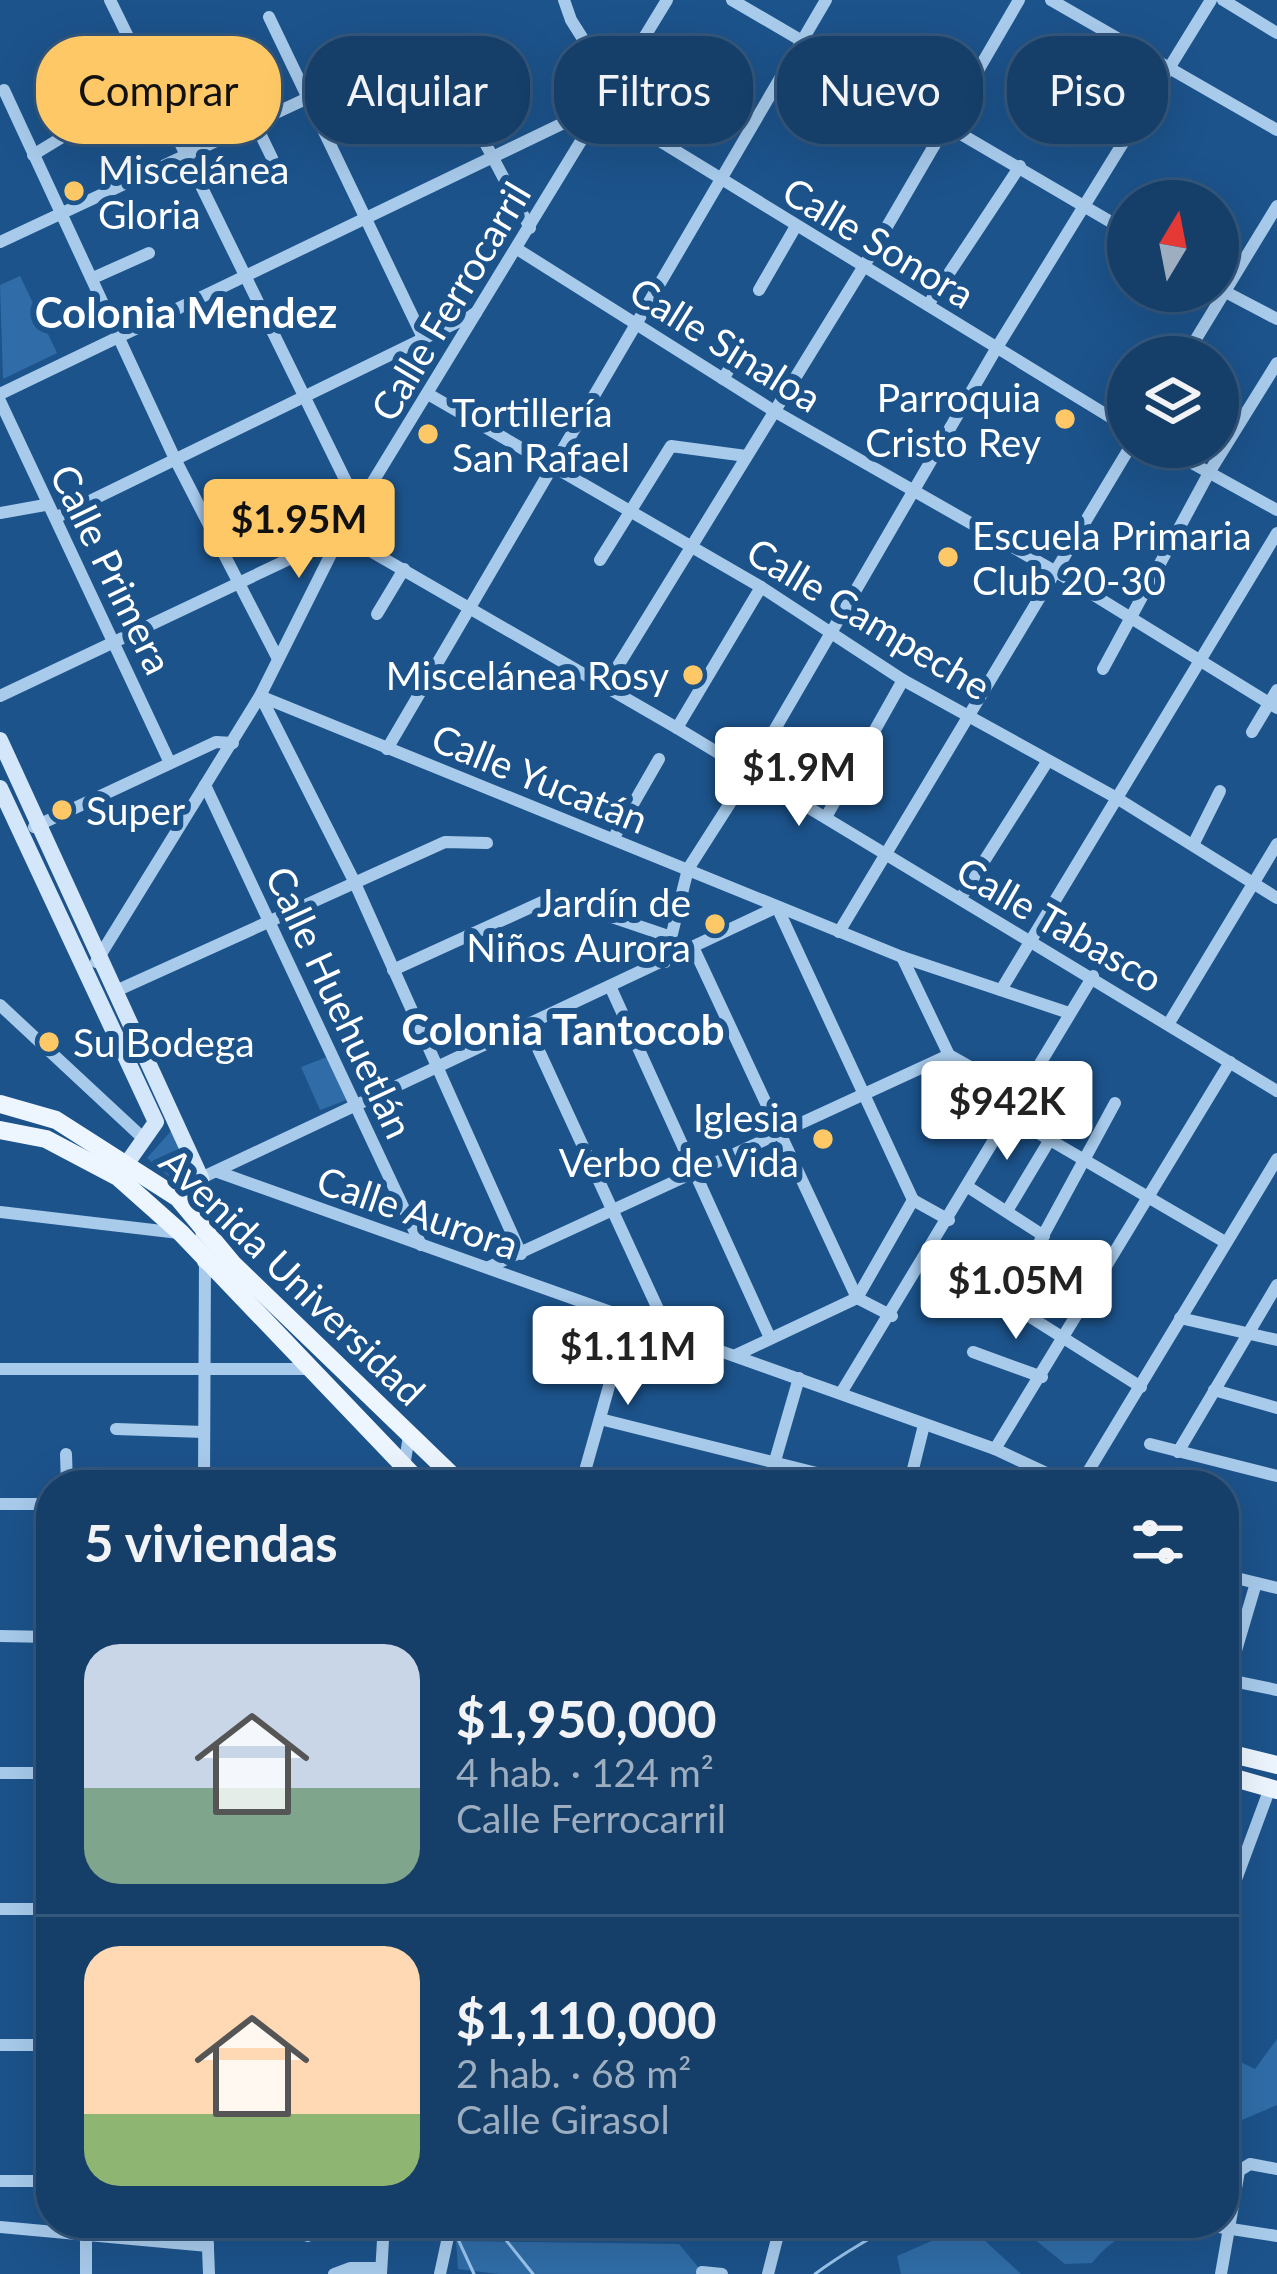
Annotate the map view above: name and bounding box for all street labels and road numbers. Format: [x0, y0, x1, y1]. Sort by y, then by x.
street label: Calle Sonora [775, 167, 983, 317]
street label: Calle Ferrocarril [361, 173, 539, 429]
street label: Calle Sinaloa [622, 267, 830, 421]
street label: Calle Primera [42, 457, 182, 681]
street label: Calle Campeche [739, 527, 999, 709]
street label: Calle Yucatán [425, 714, 655, 842]
street label: Calle Tabasco [949, 847, 1171, 1001]
street label: Calle Huehuetlán [257, 859, 423, 1145]
street label: Avenida Universidad [151, 1138, 435, 1414]
street label: Calle Aurora [311, 1156, 525, 1268]

